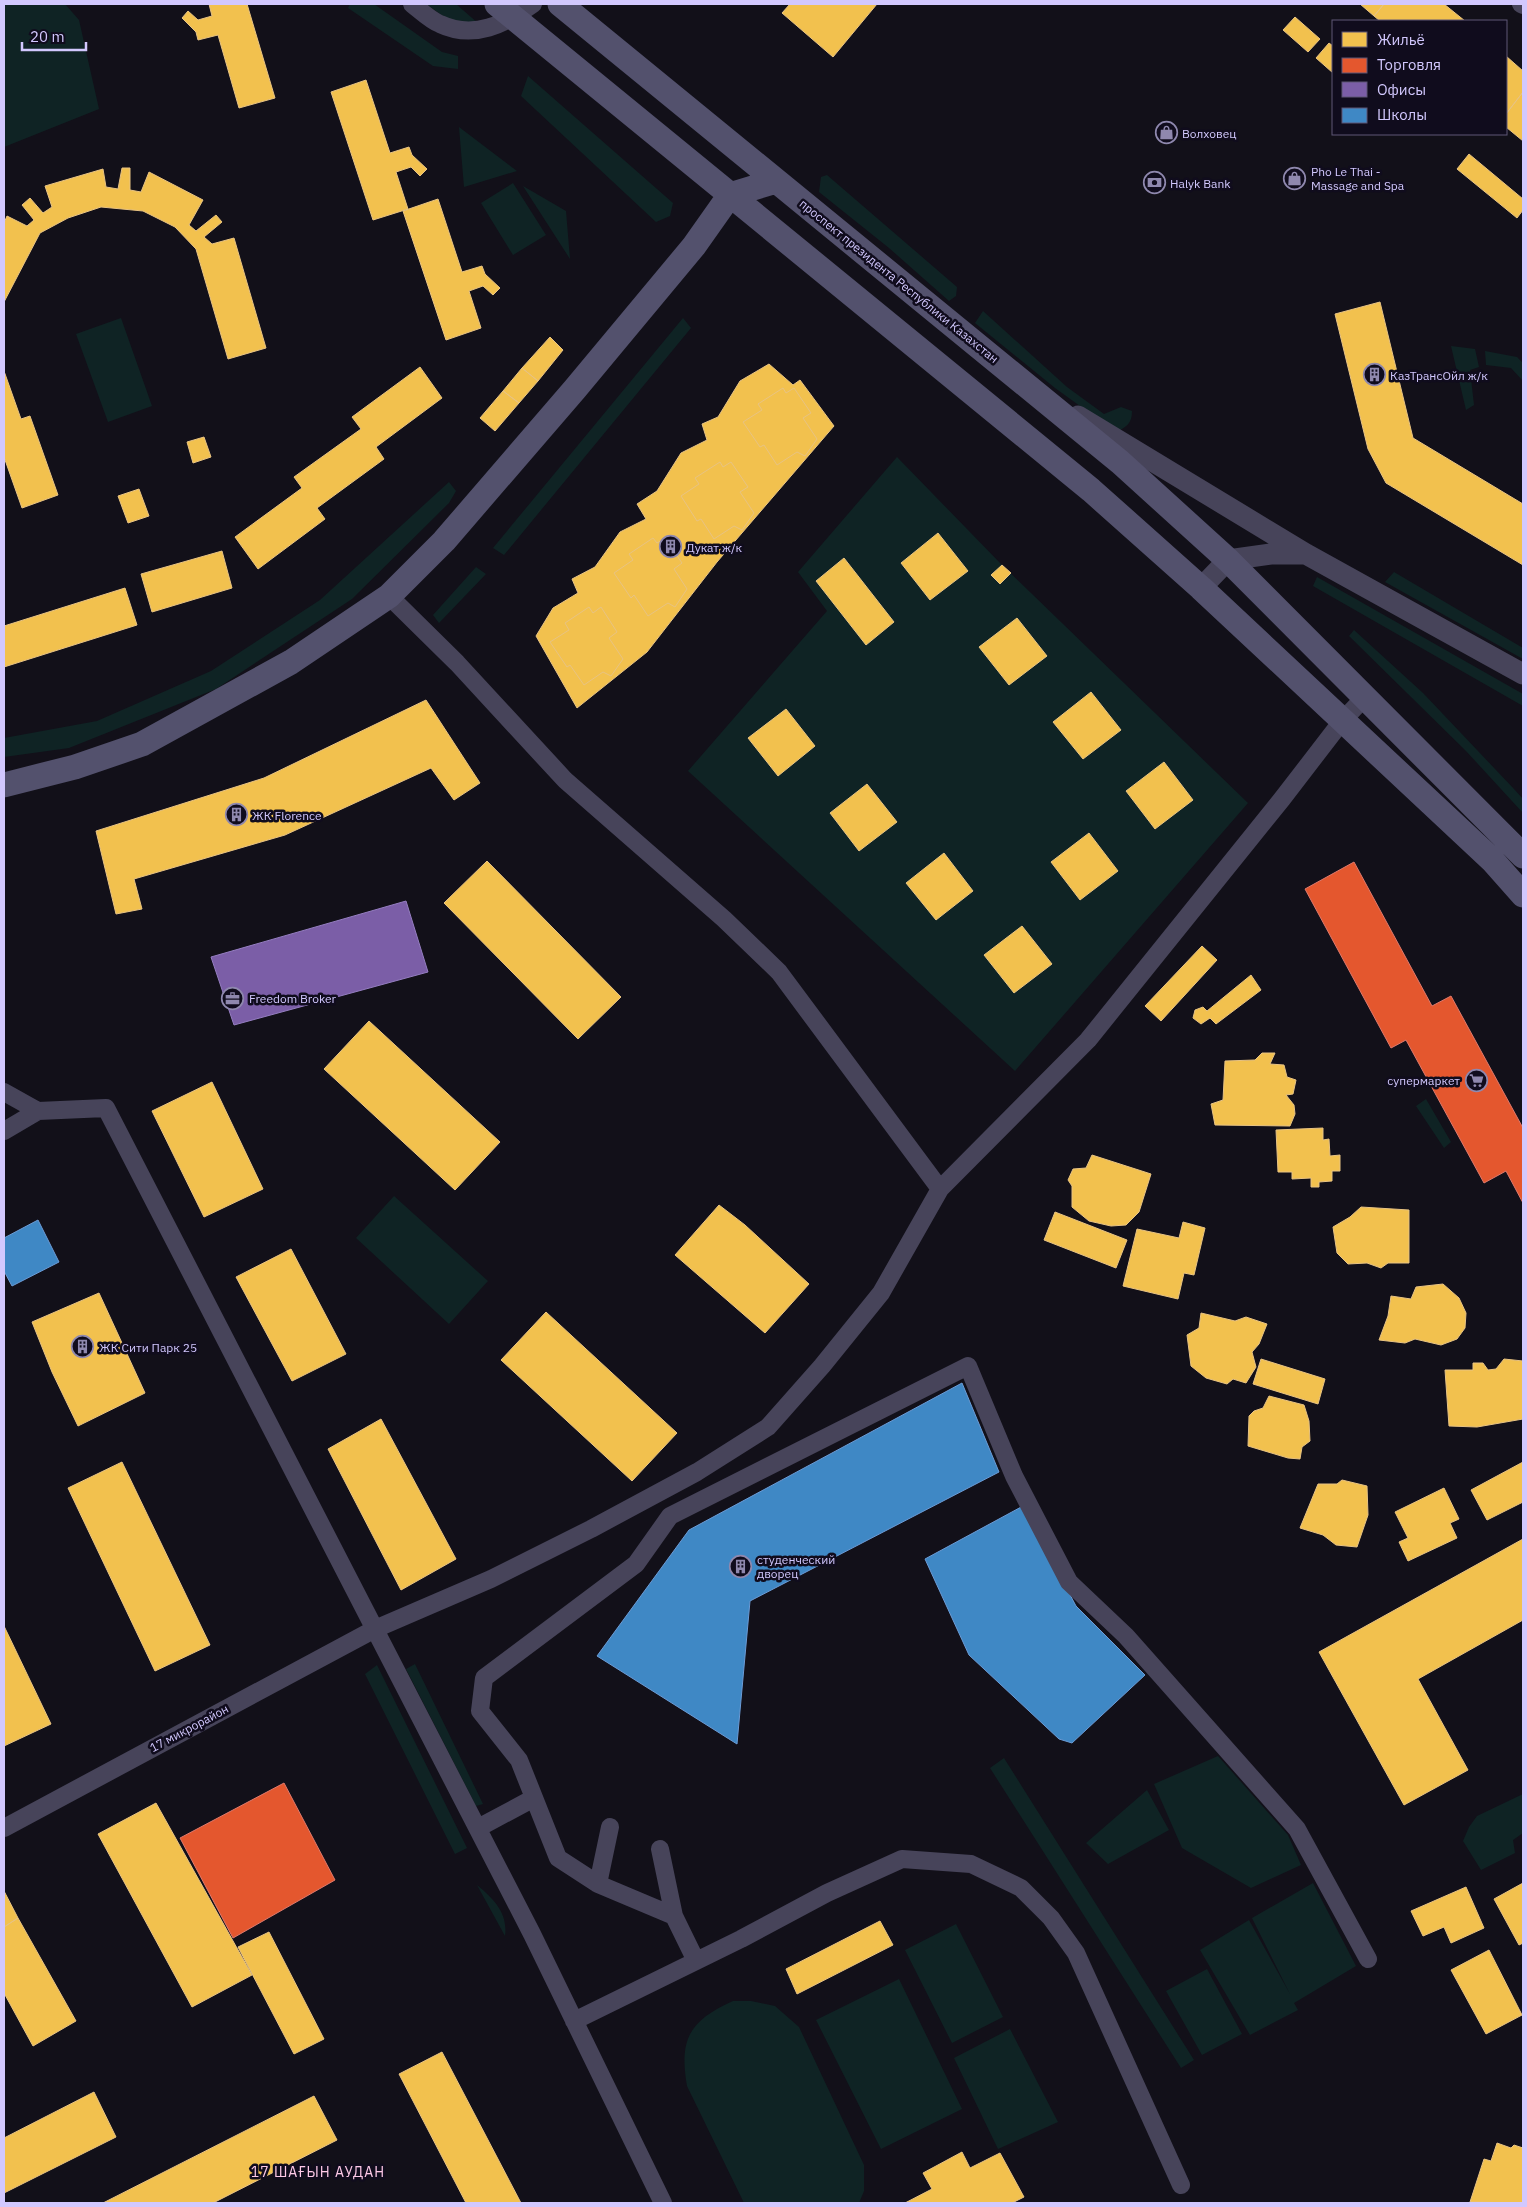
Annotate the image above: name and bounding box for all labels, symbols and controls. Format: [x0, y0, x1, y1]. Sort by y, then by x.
scale bar [22, 20, 86, 52]
legend [1332, 20, 1507, 135]
text: 20 m [30, 27, 65, 46]
text: Жильё [1377, 30, 1425, 49]
text: Торговля [1377, 55, 1441, 74]
text: Офисы [1377, 80, 1426, 99]
text: Школы [1377, 105, 1427, 124]
shop icon: Волховец [1154, 121, 1178, 145]
place label: Волховец [1182, 126, 1236, 141]
place label: Pho Le Thai - Massage and Spa [1311, 164, 1405, 193]
shop icon: Pho Le Thai - Massage and Spa [1283, 166, 1307, 190]
bank icon: Halyk Bank [1142, 171, 1166, 195]
place label: Halyk Bank [1170, 176, 1231, 191]
street label: проспект президента Республики Казахстан [797, 196, 1001, 366]
building icon: КазТрансОйл ж/к [1362, 363, 1386, 387]
place label: КазТрансОйл ж/к [1390, 368, 1488, 383]
building icon: Дукат ж/к [658, 535, 682, 559]
place label: Дукат ж/к [686, 540, 742, 555]
building icon: ЖК Florence [224, 803, 248, 827]
place label: ЖК Florence [252, 808, 322, 823]
office icon: Freedom Broker [221, 986, 245, 1010]
place label: Freedom Broker [249, 991, 337, 1006]
supermarket icon: супермаркет [1464, 1068, 1488, 1092]
place label: супермаркет [1387, 1073, 1460, 1088]
building icon: ЖК Сити Парк 25 [71, 1335, 95, 1359]
place label: ЖК Сити Парк 25 [99, 1340, 197, 1355]
place label: студенческий дворец [757, 1552, 835, 1581]
building icon: студенческий дворец [729, 1554, 753, 1578]
street label: 17 микрорайон [147, 1701, 231, 1755]
district label: 17 ШАҒЫН АУДАН [251, 2163, 385, 2181]

